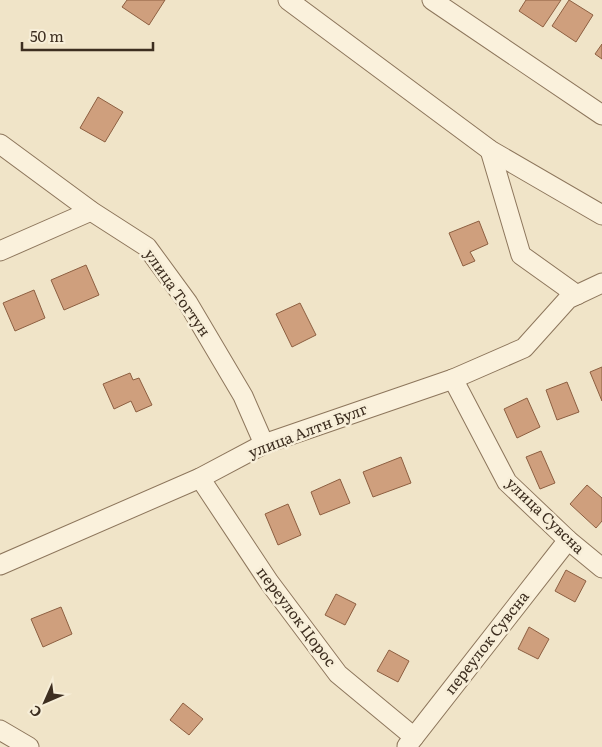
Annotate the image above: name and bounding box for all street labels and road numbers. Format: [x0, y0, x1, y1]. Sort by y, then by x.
street label: улица Тогтун [139, 244, 217, 341]
street label: улица Алтн Булг [245, 396, 371, 463]
street label: улица Сувсна [501, 471, 591, 559]
street label: переулок Цорос [252, 561, 343, 671]
street label: переулок Сувсна [438, 585, 534, 699]

